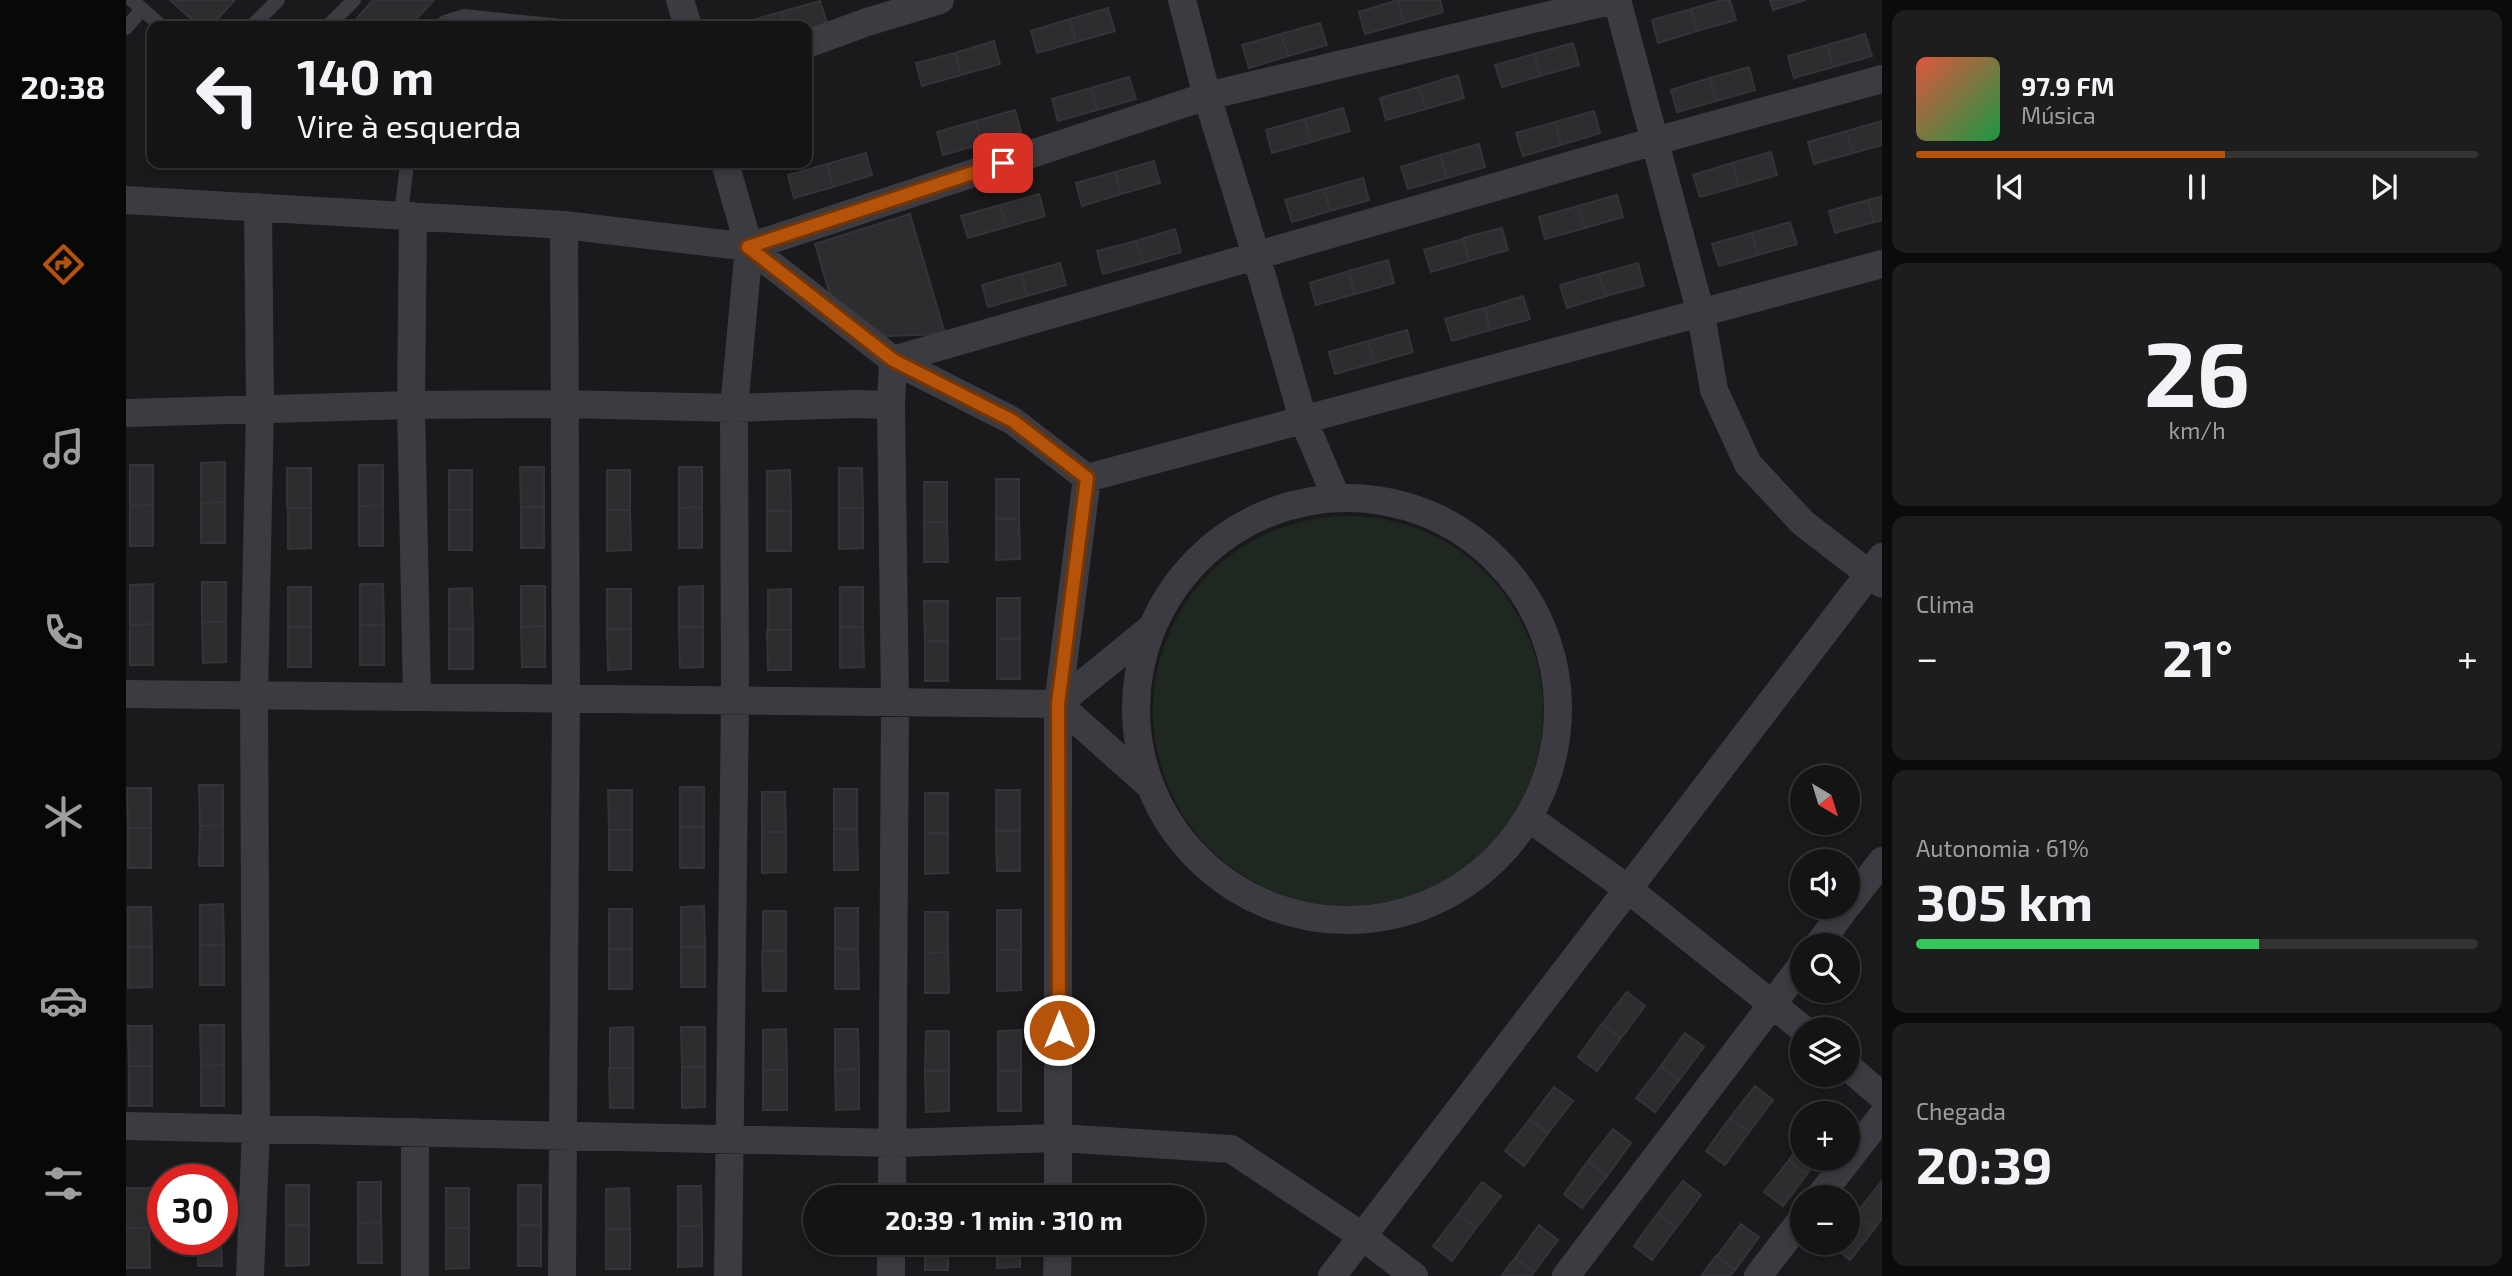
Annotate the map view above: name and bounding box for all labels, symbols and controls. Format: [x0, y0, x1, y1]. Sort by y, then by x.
text: 140 m [297, 46, 434, 105]
icon: left [182, 49, 273, 140]
text: 20:38 [20, 67, 106, 105]
text: 97.9 FM [2021, 70, 2115, 101]
text: Música [2021, 101, 2096, 129]
text: Vire à esquerda [297, 106, 521, 144]
pin [973, 133, 1033, 193]
icon: arrive [984, 144, 1022, 182]
icon: previous [1991, 168, 2029, 206]
icon: pause [2178, 168, 2216, 206]
icon: next [2365, 168, 2403, 206]
icon: directions [39, 240, 88, 289]
text: 26 [2144, 316, 2250, 425]
text: km/h [2168, 416, 2226, 444]
icon: music [39, 424, 88, 473]
text: Clima [1916, 590, 1974, 618]
icon: phone [39, 608, 88, 657]
text: 21° [2162, 625, 2233, 687]
text: − [1916, 634, 1938, 680]
text: + [2457, 634, 2478, 680]
north arrow [1790, 765, 1860, 835]
map controls [1790, 765, 1860, 1255]
icon: climate [39, 792, 88, 841]
text: Autonomia · 61% [1916, 834, 2089, 862]
button: sound [1790, 849, 1860, 919]
text: 305 km [1916, 869, 2093, 931]
button: search [1790, 933, 1860, 1003]
icon: car [39, 976, 88, 1025]
position arrow [1022, 993, 1096, 1067]
button: layers [1790, 1017, 1860, 1087]
text: Chegada [1916, 1097, 2006, 1125]
button: + [1790, 1101, 1860, 1171]
text: 20:39 [1916, 1132, 2053, 1194]
icon: filters [39, 1159, 88, 1208]
speed limit sign: 30 [147, 1164, 238, 1255]
button: − [1790, 1185, 1860, 1255]
text: 20:39 · 1 min · 310 m [885, 1204, 1123, 1235]

